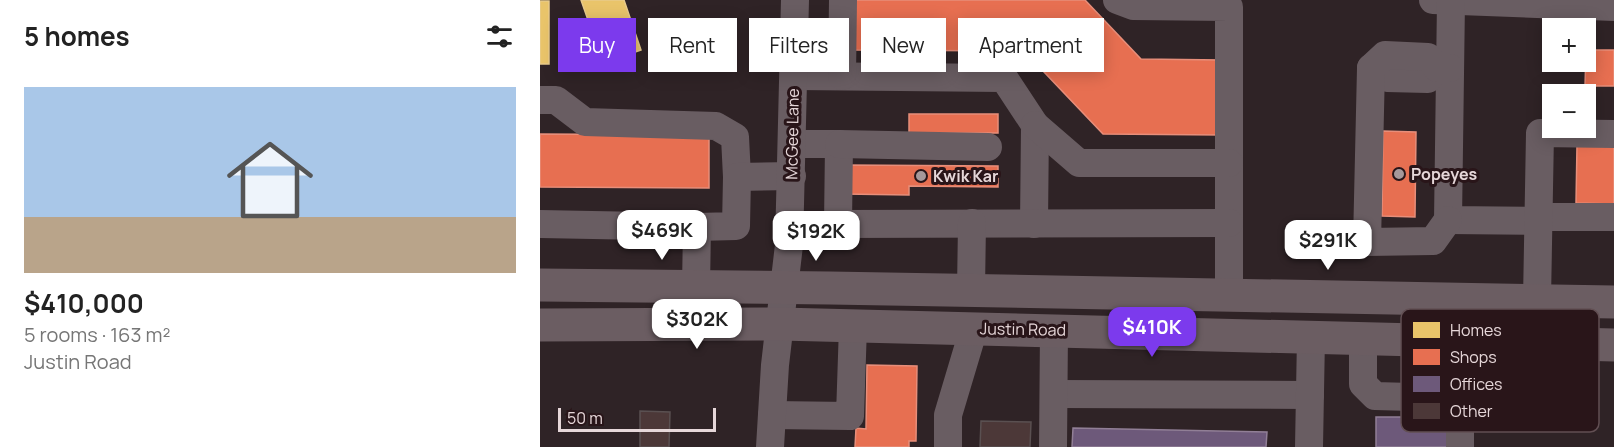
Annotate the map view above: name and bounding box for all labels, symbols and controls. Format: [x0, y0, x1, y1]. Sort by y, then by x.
text: 5 homes [24, 18, 130, 54]
chip: Buy [558, 18, 636, 72]
chip: Rent [648, 18, 737, 72]
chip: Filters [749, 18, 849, 72]
chip: New [861, 18, 946, 72]
chip: Apartment [958, 18, 1104, 72]
map controls [1542, 18, 1596, 138]
button: + [1542, 18, 1596, 72]
icon: filters [483, 20, 516, 53]
button: − [1542, 84, 1596, 138]
street label: McGee Lane [780, 88, 804, 180]
icon: home [216, 126, 324, 234]
place label: Popeyes [1411, 163, 1478, 185]
place label: Kwik Kar [933, 165, 998, 187]
marker: Popeyes [1392, 167, 1406, 181]
marker: Kwik Kar [914, 169, 928, 183]
pin: $469K [620, 210, 704, 261]
pin: $192K [774, 211, 858, 262]
text: $469K [631, 216, 693, 243]
text: $192K [787, 217, 845, 244]
pin: $291K [1286, 220, 1370, 271]
text: $291K [1299, 226, 1357, 253]
text: $410,000 [24, 285, 144, 321]
pin: $302K [655, 299, 739, 350]
text: $302K [666, 305, 728, 332]
pin: $410K [1110, 307, 1194, 358]
legend [1401, 309, 1599, 432]
text: $410K [1122, 313, 1182, 340]
street label: Justin Road [980, 317, 1066, 341]
text: Homes [1450, 319, 1502, 341]
text: 5 rooms · 163 m² [24, 321, 170, 348]
text: Shops [1450, 346, 1497, 368]
text: Justin Road [24, 348, 132, 375]
text: Offices [1450, 373, 1503, 395]
text: Other [1450, 400, 1493, 422]
scale bar [558, 405, 716, 432]
text: 50 m [567, 407, 603, 429]

